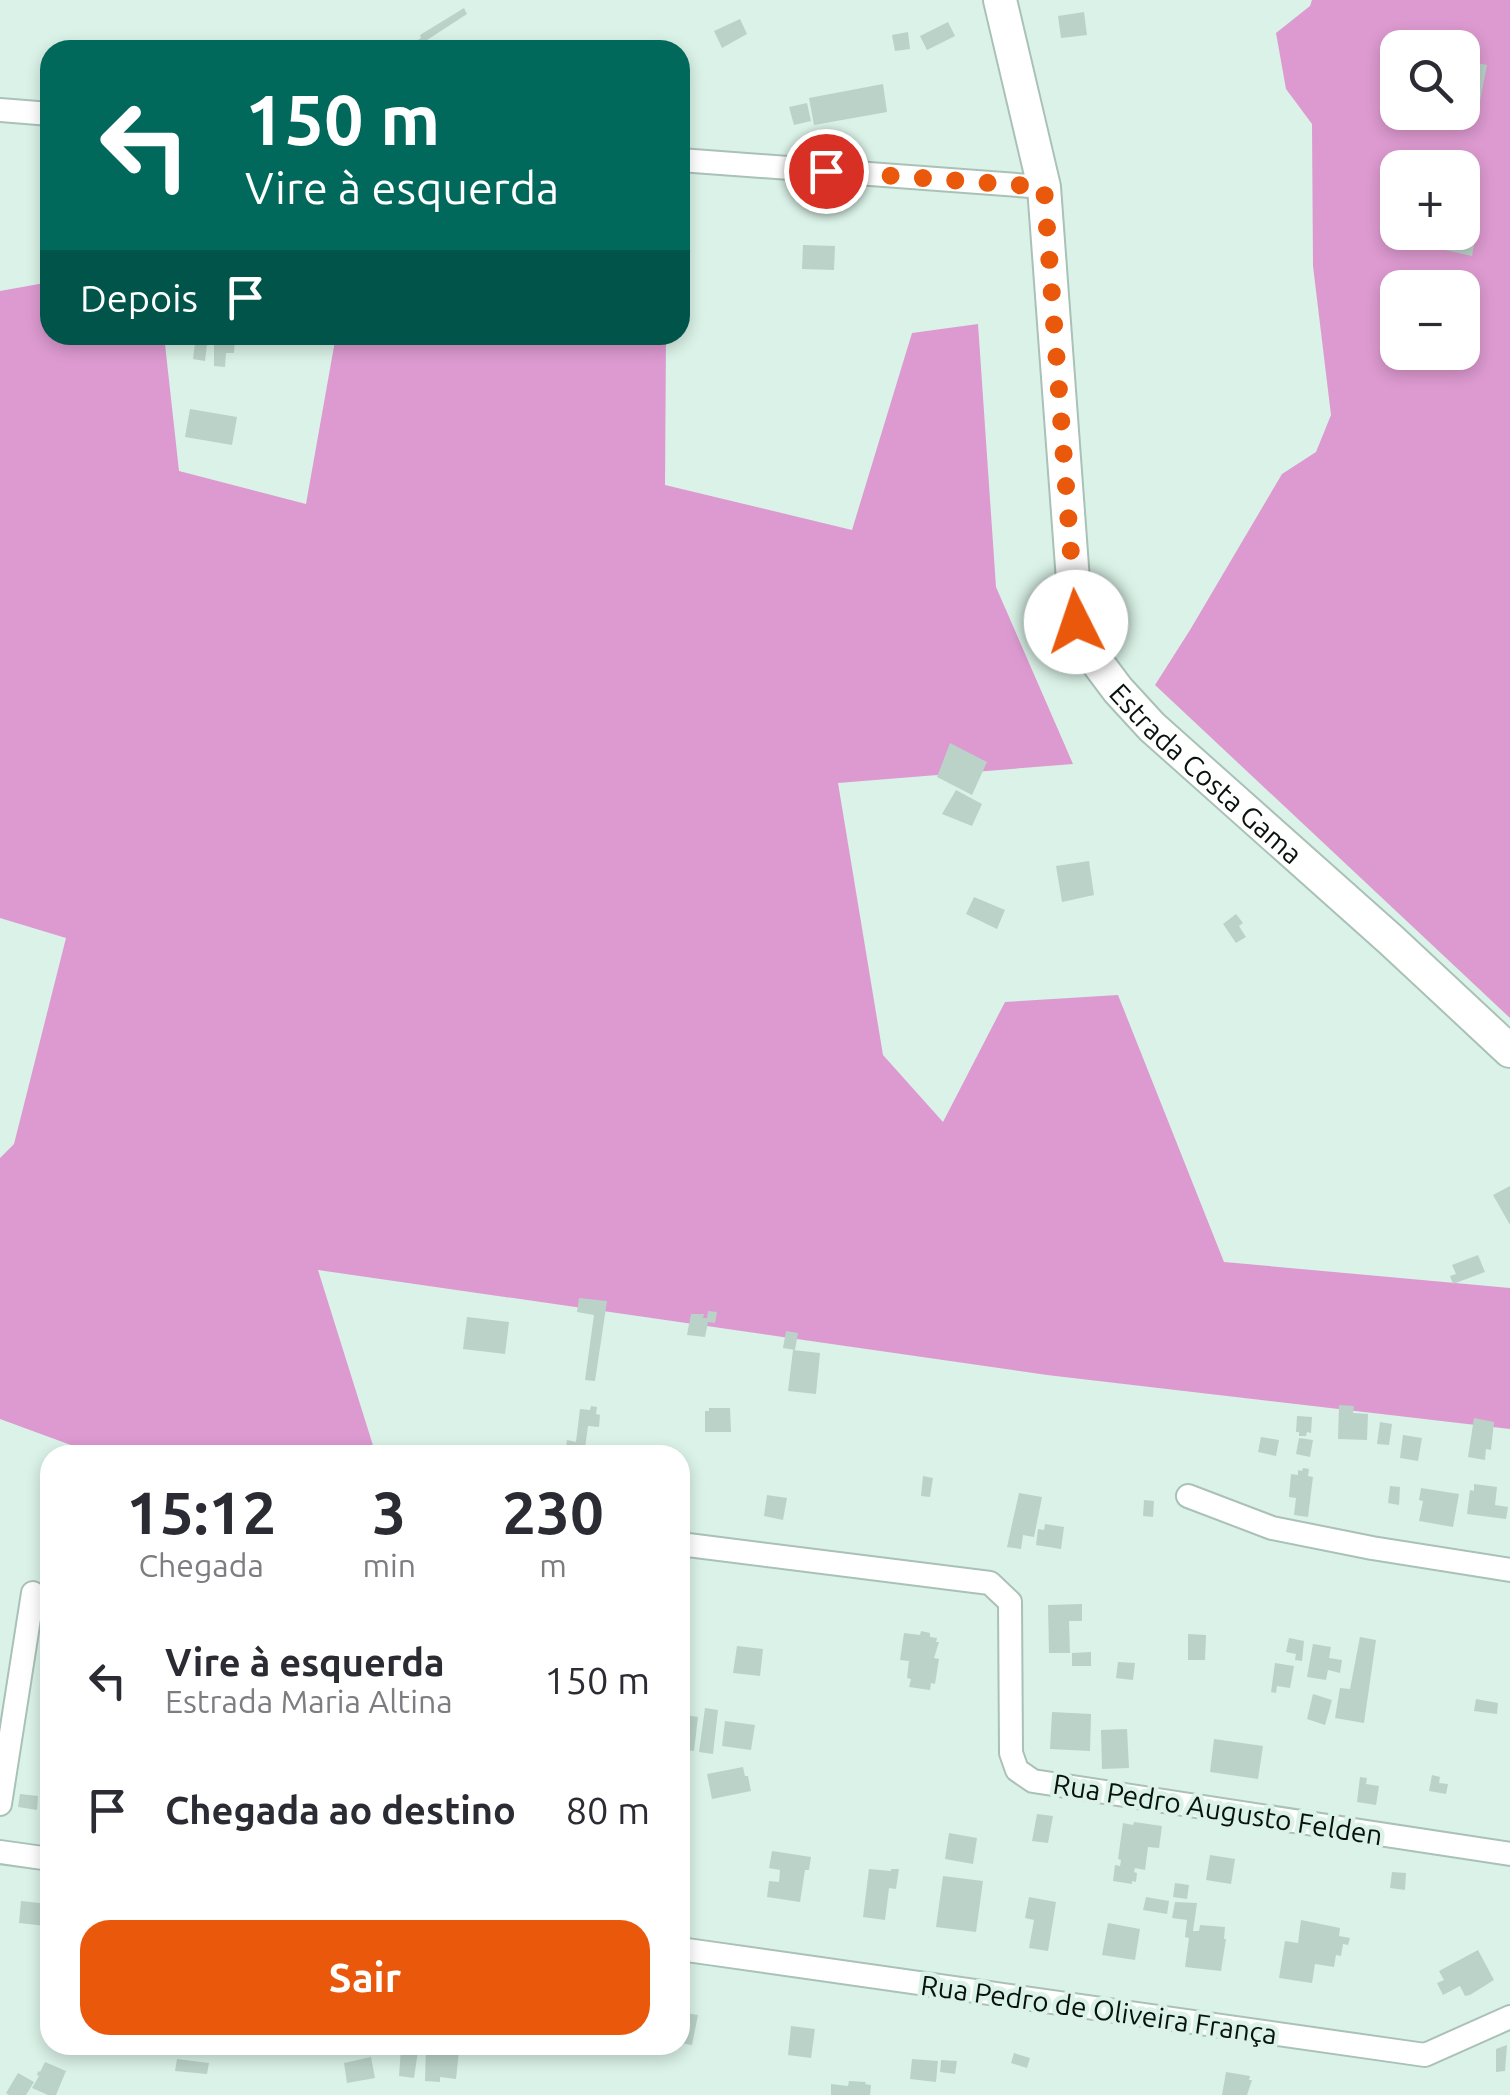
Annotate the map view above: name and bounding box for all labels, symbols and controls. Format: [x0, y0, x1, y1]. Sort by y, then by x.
map controls [1380, 30, 1480, 370]
button: search [1380, 30, 1480, 130]
icon: left [80, 80, 210, 210]
text: 150 m [245, 80, 440, 158]
pin [784, 129, 869, 214]
icon: arrive [799, 144, 854, 199]
button: + [1380, 150, 1480, 250]
text: Vire à esquerda [245, 162, 559, 213]
icon: arrive [218, 270, 273, 325]
button: − [1380, 270, 1480, 370]
text: Depois [80, 277, 198, 319]
position arrow [1024, 570, 1128, 674]
street label: Estrada Costa Gama [1104, 677, 1309, 869]
text: 15:12 [126, 1478, 276, 1545]
text: 3 [372, 1478, 406, 1545]
text: 230 [502, 1478, 604, 1545]
text: Chegada [138, 1547, 264, 1583]
text: min [362, 1547, 416, 1583]
text: m [539, 1547, 567, 1583]
text: Vire à esquerda [165, 1641, 445, 1683]
icon: left [80, 1653, 135, 1708]
text: 150 m [544, 1659, 650, 1701]
text: Estrada Maria Altina [165, 1683, 453, 1719]
street label: Rua Pedro Augusto Felden [1051, 1768, 1385, 1850]
icon: arrive [80, 1783, 135, 1838]
text: Chegada ao destino [165, 1789, 516, 1831]
text: 80 m [566, 1789, 650, 1831]
button: Sair [80, 1920, 650, 2035]
street label: Rua Pedro de Oliveira França [919, 1969, 1279, 2049]

